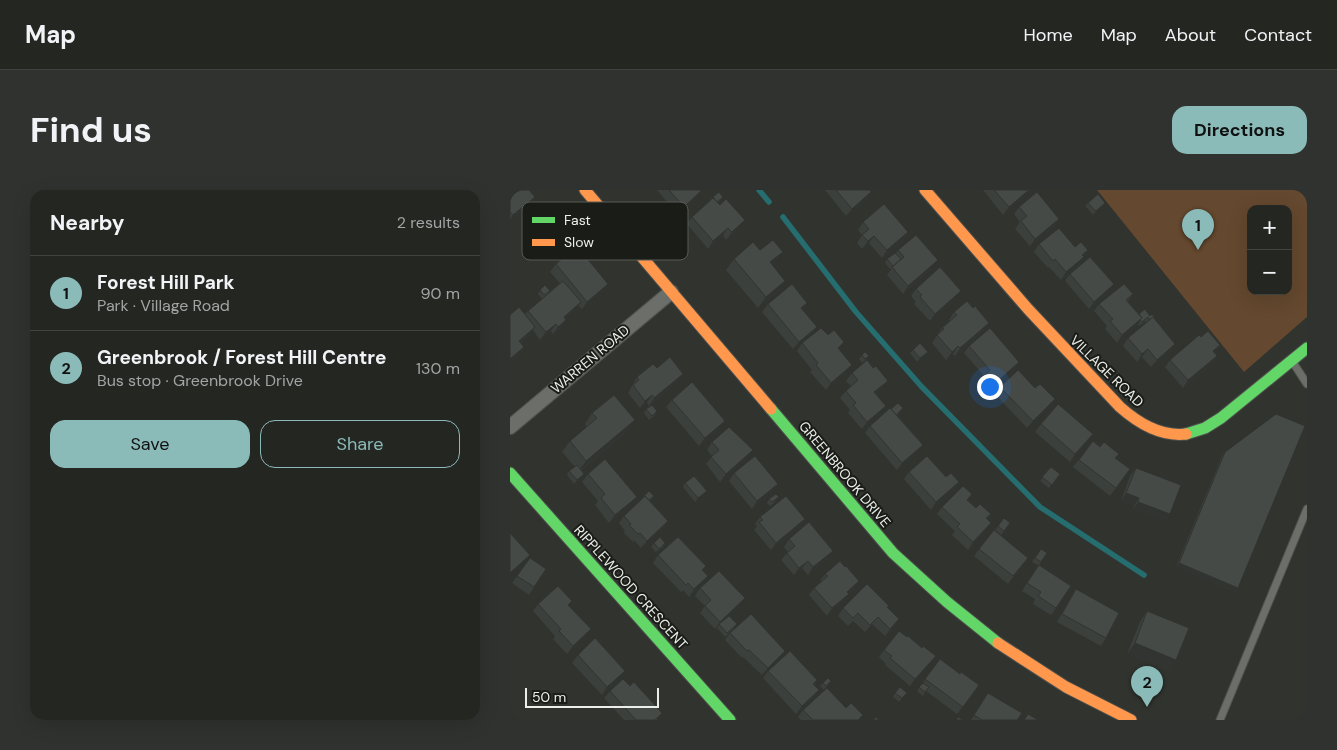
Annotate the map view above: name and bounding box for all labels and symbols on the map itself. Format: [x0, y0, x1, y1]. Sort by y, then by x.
legend [522, 202, 688, 260]
pin: 1 [1182, 209, 1214, 250]
text: Fast [564, 211, 591, 229]
text: Slow [564, 233, 594, 251]
street label: WARREN ROAD [547, 321, 633, 397]
street label: VILLAGE ROAD [1066, 331, 1148, 411]
your location [977, 374, 1003, 400]
street label: GREENBROOK DRIVE [795, 417, 895, 531]
street label: RIPPLEWOOD CRESCENT [570, 521, 692, 653]
pin: 2 [1131, 666, 1163, 707]
scale bar [525, 685, 659, 708]

